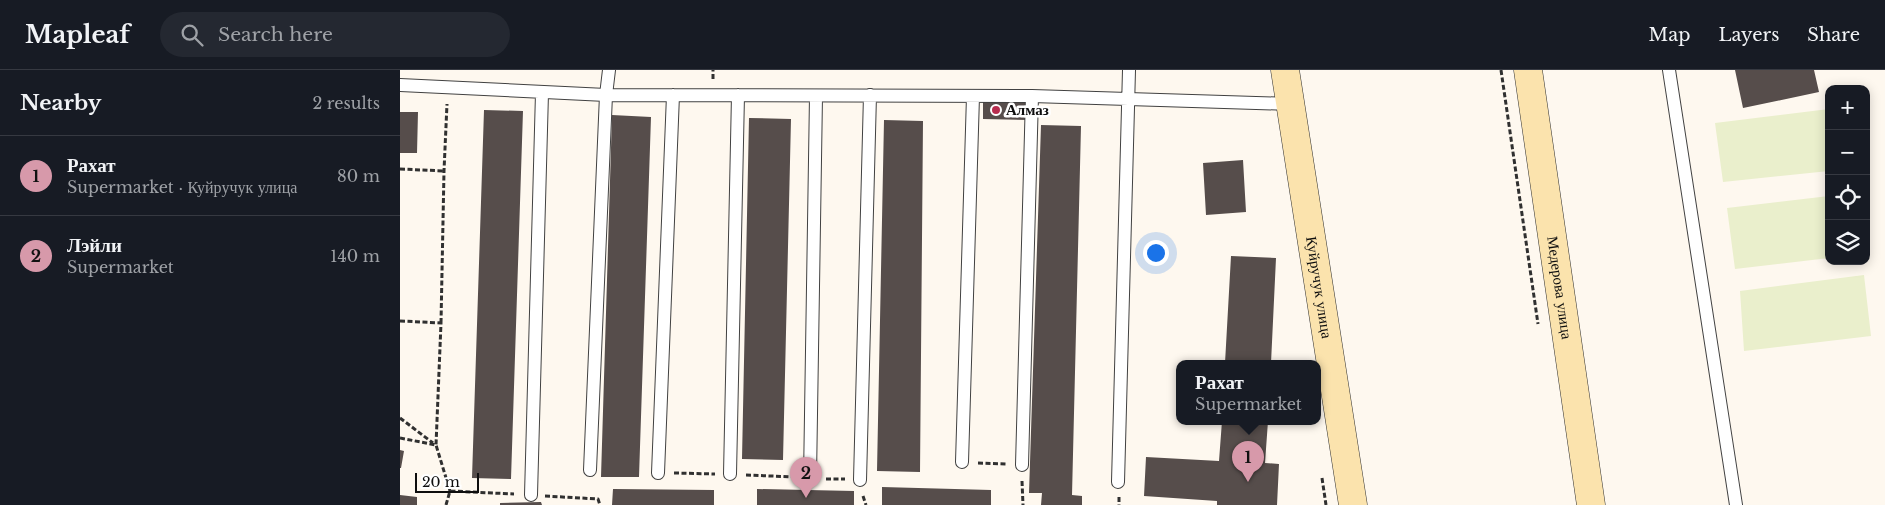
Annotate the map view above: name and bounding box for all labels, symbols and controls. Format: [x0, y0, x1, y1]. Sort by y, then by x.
search box [160, 12, 510, 57]
text: Mapleaf [25, 20, 130, 49]
icon: search [178, 21, 206, 49]
text: Search here [218, 23, 333, 46]
text: Map [1649, 24, 1690, 46]
text: Layers [1718, 24, 1779, 46]
text: Share [1807, 24, 1860, 46]
map controls [1825, 85, 1870, 265]
button: + [1825, 85, 1870, 130]
text: Nearby [20, 90, 101, 116]
text: 2 results [312, 93, 380, 113]
place label: Алмаз [1006, 100, 1049, 119]
marker: Алмаз [990, 104, 1002, 116]
button: − [1825, 130, 1870, 175]
text: Рахат [67, 154, 116, 177]
text: 1 [33, 166, 39, 186]
text: 80 m [337, 166, 380, 186]
button: locate [1825, 175, 1870, 220]
text: Supermarket · Куйручук улица [67, 177, 297, 197]
button: layers [1825, 220, 1870, 265]
text: Лэйли [67, 234, 122, 257]
street label: Куйручук улица [1302, 235, 1337, 340]
street label: Медерова улица [1543, 235, 1577, 341]
your location [1143, 240, 1169, 266]
text: 2 [31, 246, 41, 266]
text: 140 m [330, 246, 380, 266]
text: Supermarket [67, 257, 174, 277]
popup [1176, 360, 1321, 425]
text: Рахат [1195, 371, 1244, 394]
text: Supermarket [1195, 394, 1302, 414]
pin: 1 [1232, 441, 1264, 482]
pin: 2 [790, 457, 822, 498]
scale bar [415, 470, 479, 493]
text: 20 m [422, 473, 460, 491]

